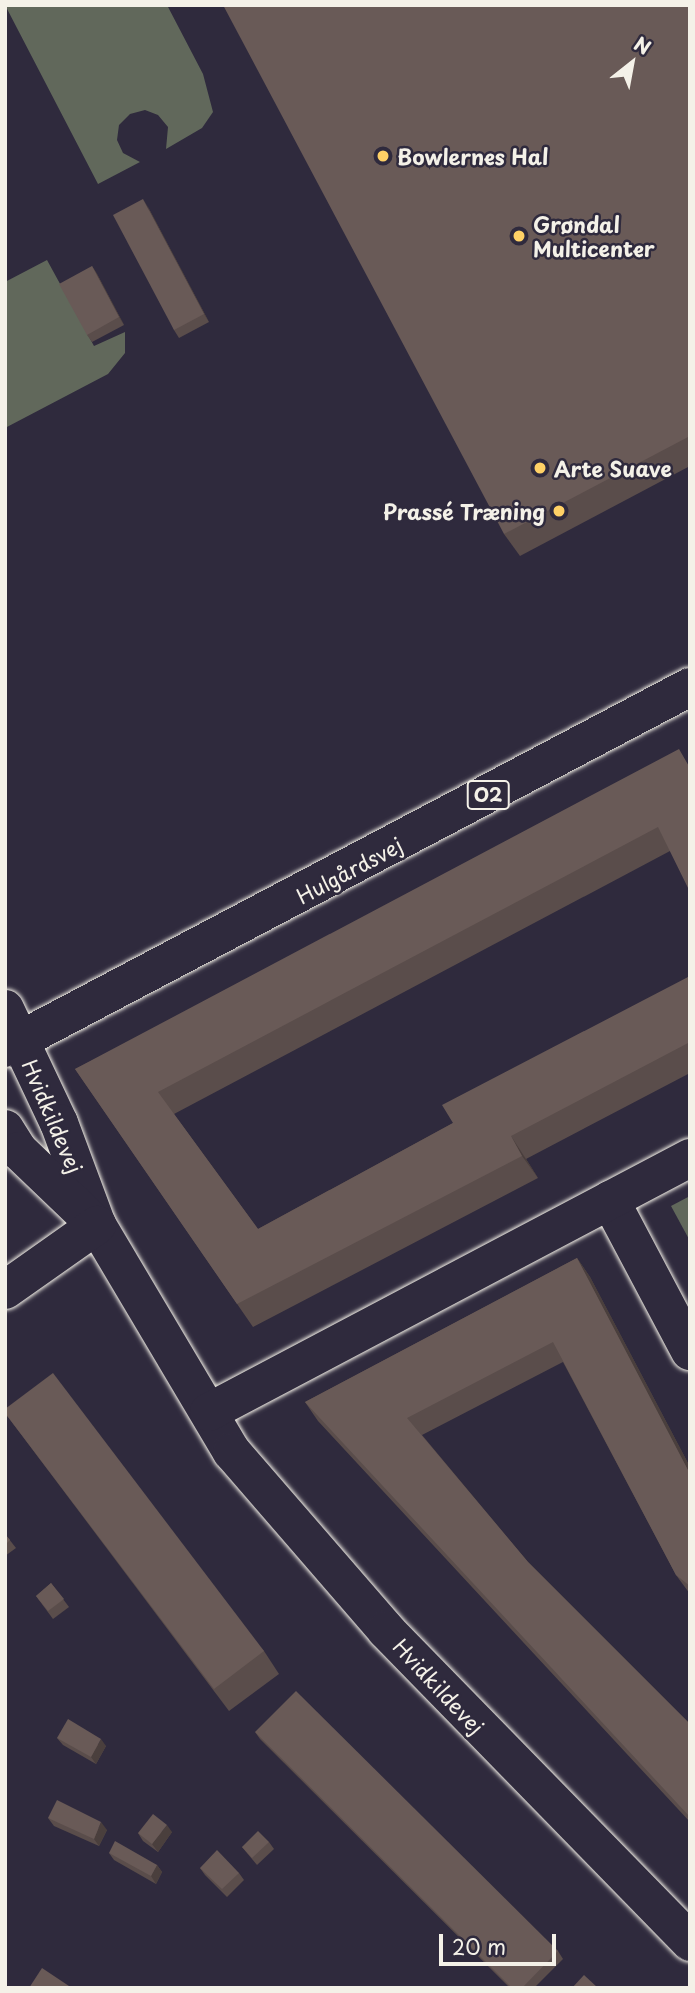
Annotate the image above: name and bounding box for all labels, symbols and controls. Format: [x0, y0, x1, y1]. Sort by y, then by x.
north arrow [597, 28, 667, 98]
text: N [629, 29, 656, 61]
place label: Bowlernes Hal [397, 143, 550, 169]
marker: Bowlernes Hal [375, 148, 391, 164]
place label: Grøndal Multicenter [533, 211, 655, 261]
marker: Grøndal Multicenter [511, 228, 527, 244]
place label: Arte Suave [554, 455, 672, 481]
marker: Arte Suave [532, 460, 548, 476]
place label: Prassé Træning [383, 498, 545, 524]
marker: Prassé Træning [551, 503, 567, 519]
road number: O2 [465, 780, 511, 810]
street label: Hulgårdsvej [292, 831, 406, 909]
street label: Hvidkildevej [18, 1055, 88, 1177]
street label: Hvidkildevej [388, 1633, 490, 1739]
scale bar [443, 1920, 560, 1964]
text: 20 m [452, 1930, 506, 1962]

